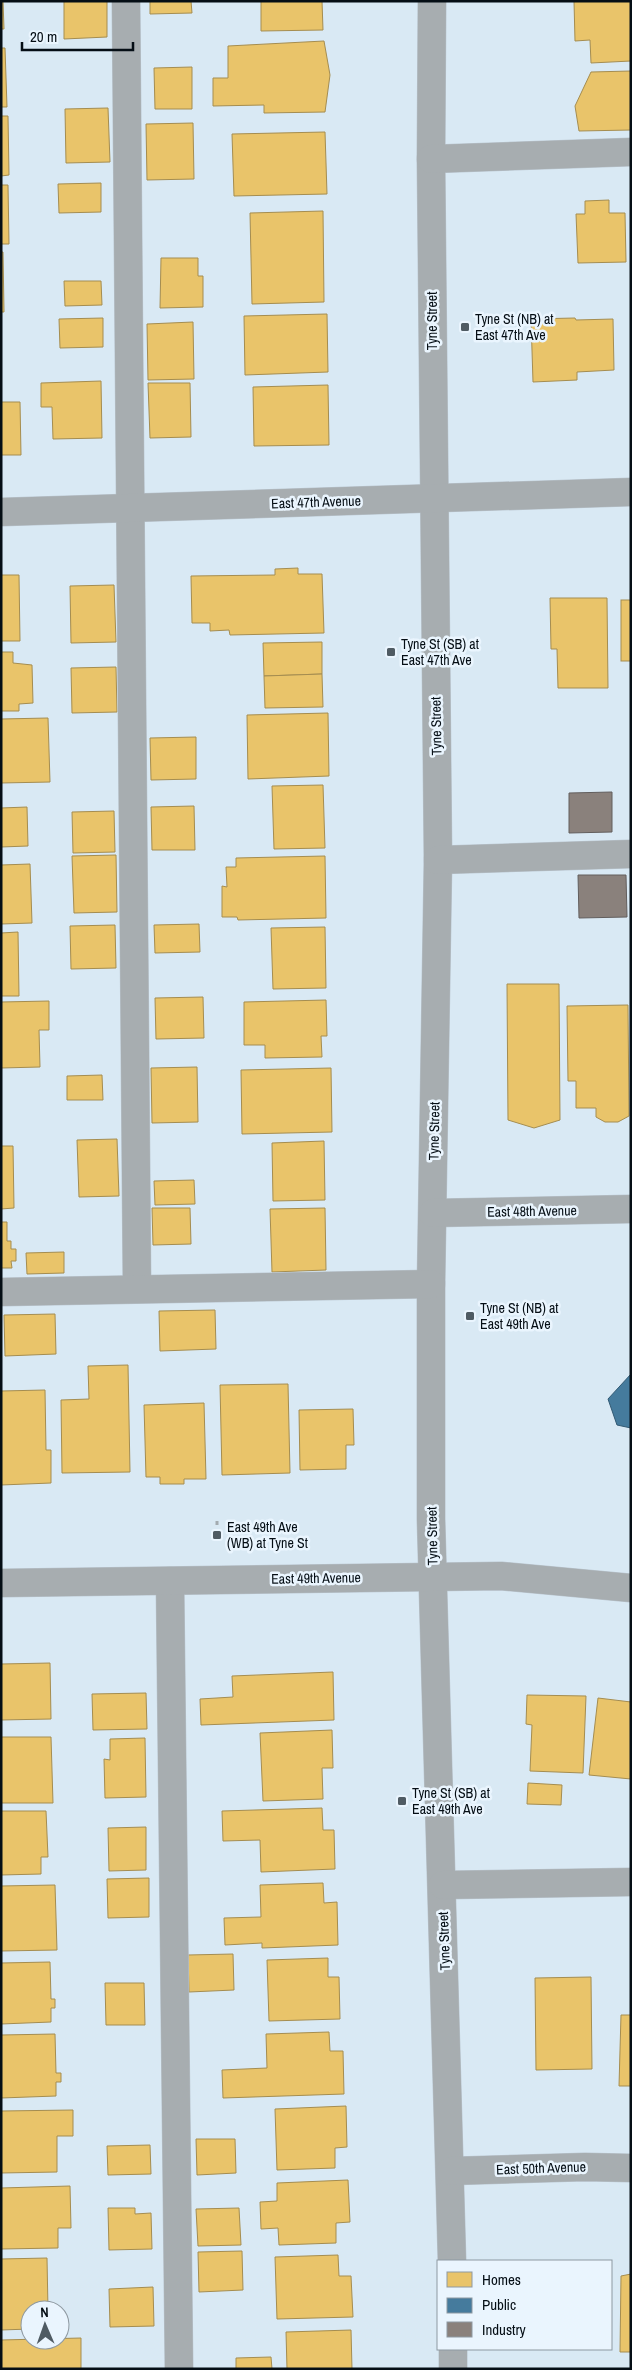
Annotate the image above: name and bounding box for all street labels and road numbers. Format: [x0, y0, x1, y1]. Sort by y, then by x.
street label: Tyne Street [423, 292, 441, 350]
street label: East 47th Avenue [271, 491, 361, 513]
street label: Tyne Street [426, 696, 446, 756]
street label: Tyne Street [424, 1101, 444, 1161]
street label: East 48th Avenue [487, 1201, 577, 1221]
street label: Tyne Street [422, 1506, 442, 1566]
street label: East 49th Avenue [271, 1568, 361, 1588]
street label: Tyne Street [434, 1911, 454, 1971]
street label: East 50th Avenue [496, 2157, 586, 2179]

